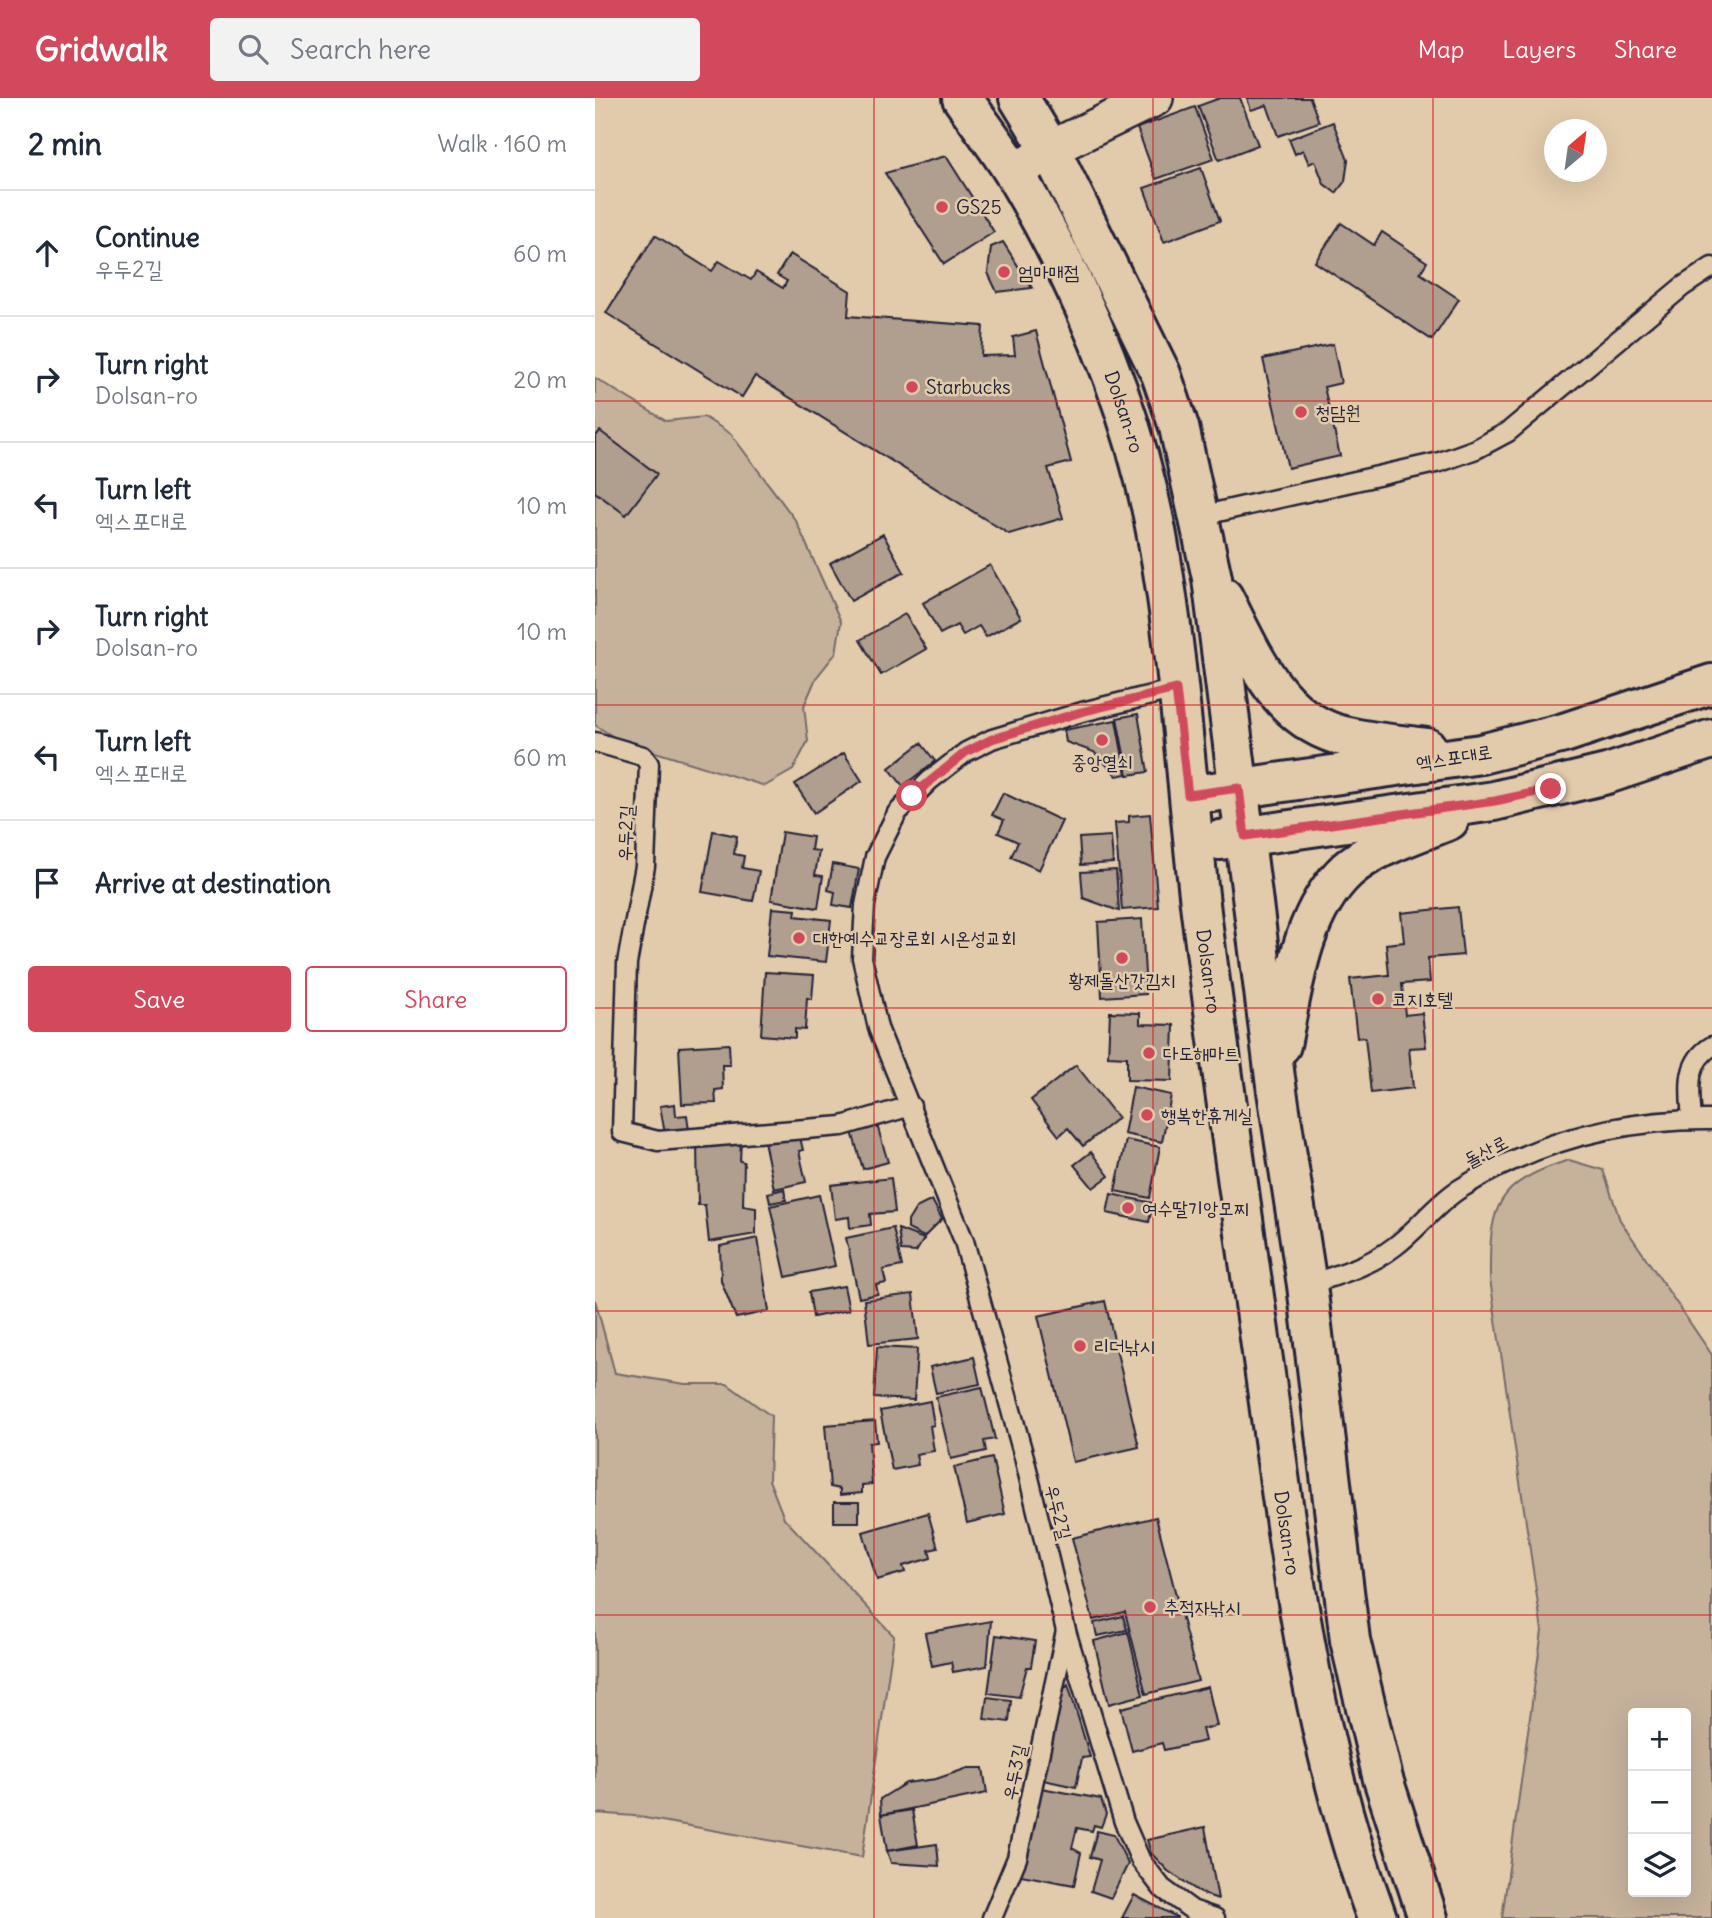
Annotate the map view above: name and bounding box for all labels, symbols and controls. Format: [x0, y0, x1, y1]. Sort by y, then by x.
search box [210, 18, 700, 81]
text: Gridwalk [35, 28, 168, 70]
icon: search [234, 30, 272, 68]
text: Search here [290, 33, 431, 66]
text: Map [1418, 34, 1464, 64]
text: Layers [1502, 34, 1576, 64]
text: Share [1614, 34, 1677, 64]
north arrow [1544, 119, 1607, 182]
text: 2 min [28, 125, 102, 163]
text: Walk · 160 m [438, 129, 567, 158]
place label: GS25 [956, 195, 1002, 219]
marker: GS25 [934, 199, 950, 215]
text: Continue [95, 221, 200, 254]
icon: ahead [28, 234, 66, 272]
text: 60 m [513, 239, 567, 268]
text: 우두2길 [95, 254, 163, 283]
place label: 엄마매점 [1018, 260, 1079, 284]
marker: 엄마매점 [996, 264, 1012, 280]
text: Turn right [95, 348, 208, 381]
icon: right [28, 360, 66, 398]
text: 20 m [514, 365, 567, 394]
street label: Dolsan-ro [1099, 367, 1149, 456]
place label: Starbucks [926, 375, 1011, 399]
marker: Starbucks [904, 379, 920, 395]
text: Dolsan-ro [95, 381, 198, 410]
place label: 청담원 [1315, 400, 1361, 424]
marker: 청담원 [1293, 404, 1309, 420]
text: Turn left [95, 473, 191, 506]
icon: left [28, 486, 66, 524]
text: 10 m [517, 491, 567, 520]
text: 엑스포대로 [95, 506, 188, 535]
text: Turn right [95, 600, 208, 633]
icon: right [28, 612, 66, 650]
text: 10 m [517, 617, 567, 646]
text: Dolsan-ro [95, 633, 198, 662]
text: Turn left [95, 725, 191, 758]
marker: 중앙열쇠 [1094, 732, 1110, 748]
icon: left [28, 738, 66, 776]
street label: 엑스포대로 [1414, 739, 1494, 775]
text: 60 m [513, 743, 567, 772]
place label: 중앙열쇠 [1071, 750, 1133, 774]
text: 엑스포대로 [95, 758, 188, 787]
route end [1535, 773, 1566, 804]
route start [896, 780, 927, 811]
street label: 우두2길 [612, 804, 638, 862]
icon: arrive [28, 864, 66, 902]
text: Arrive at destination [95, 867, 331, 900]
place label: 대한예수교장로회 시온성교회 [813, 926, 1016, 950]
street label: Dolsan-ro [1191, 928, 1226, 1015]
marker: 대한예수교장로회 시온성교회 [791, 930, 807, 946]
marker: 황제돌산갓김치 [1114, 950, 1130, 966]
button: Save [28, 966, 291, 1032]
button: Share [305, 966, 567, 1032]
place label: 황제돌산갓김치 [1068, 968, 1176, 992]
place label: 코지호텔 [1392, 987, 1453, 1011]
marker: 코지호텔 [1370, 991, 1386, 1007]
place label: 다도해마트 [1163, 1041, 1239, 1065]
marker: 다도해마트 [1141, 1045, 1157, 1061]
place label: 행복한휴게실 [1161, 1103, 1253, 1127]
marker: 행복한휴게실 [1139, 1107, 1155, 1123]
street label: 돌산로 [1460, 1130, 1512, 1172]
place label: 여수딸기앙모찌 [1142, 1196, 1249, 1220]
marker: 여수딸기앙모찌 [1120, 1200, 1136, 1216]
place label: 리더낚시 [1094, 1334, 1155, 1358]
marker: 리더낚시 [1072, 1338, 1088, 1354]
street label: 우두2길 [1041, 1482, 1077, 1542]
street label: Dolsan-ro [1269, 1489, 1305, 1577]
place label: 추적자낚시 [1164, 1595, 1240, 1619]
marker: 추적자낚시 [1142, 1599, 1158, 1615]
map controls [1628, 1708, 1691, 1897]
button: + [1628, 1708, 1691, 1771]
street label: 우두3길 [996, 1742, 1032, 1802]
button: − [1628, 1771, 1691, 1834]
button: layers [1628, 1834, 1691, 1897]

